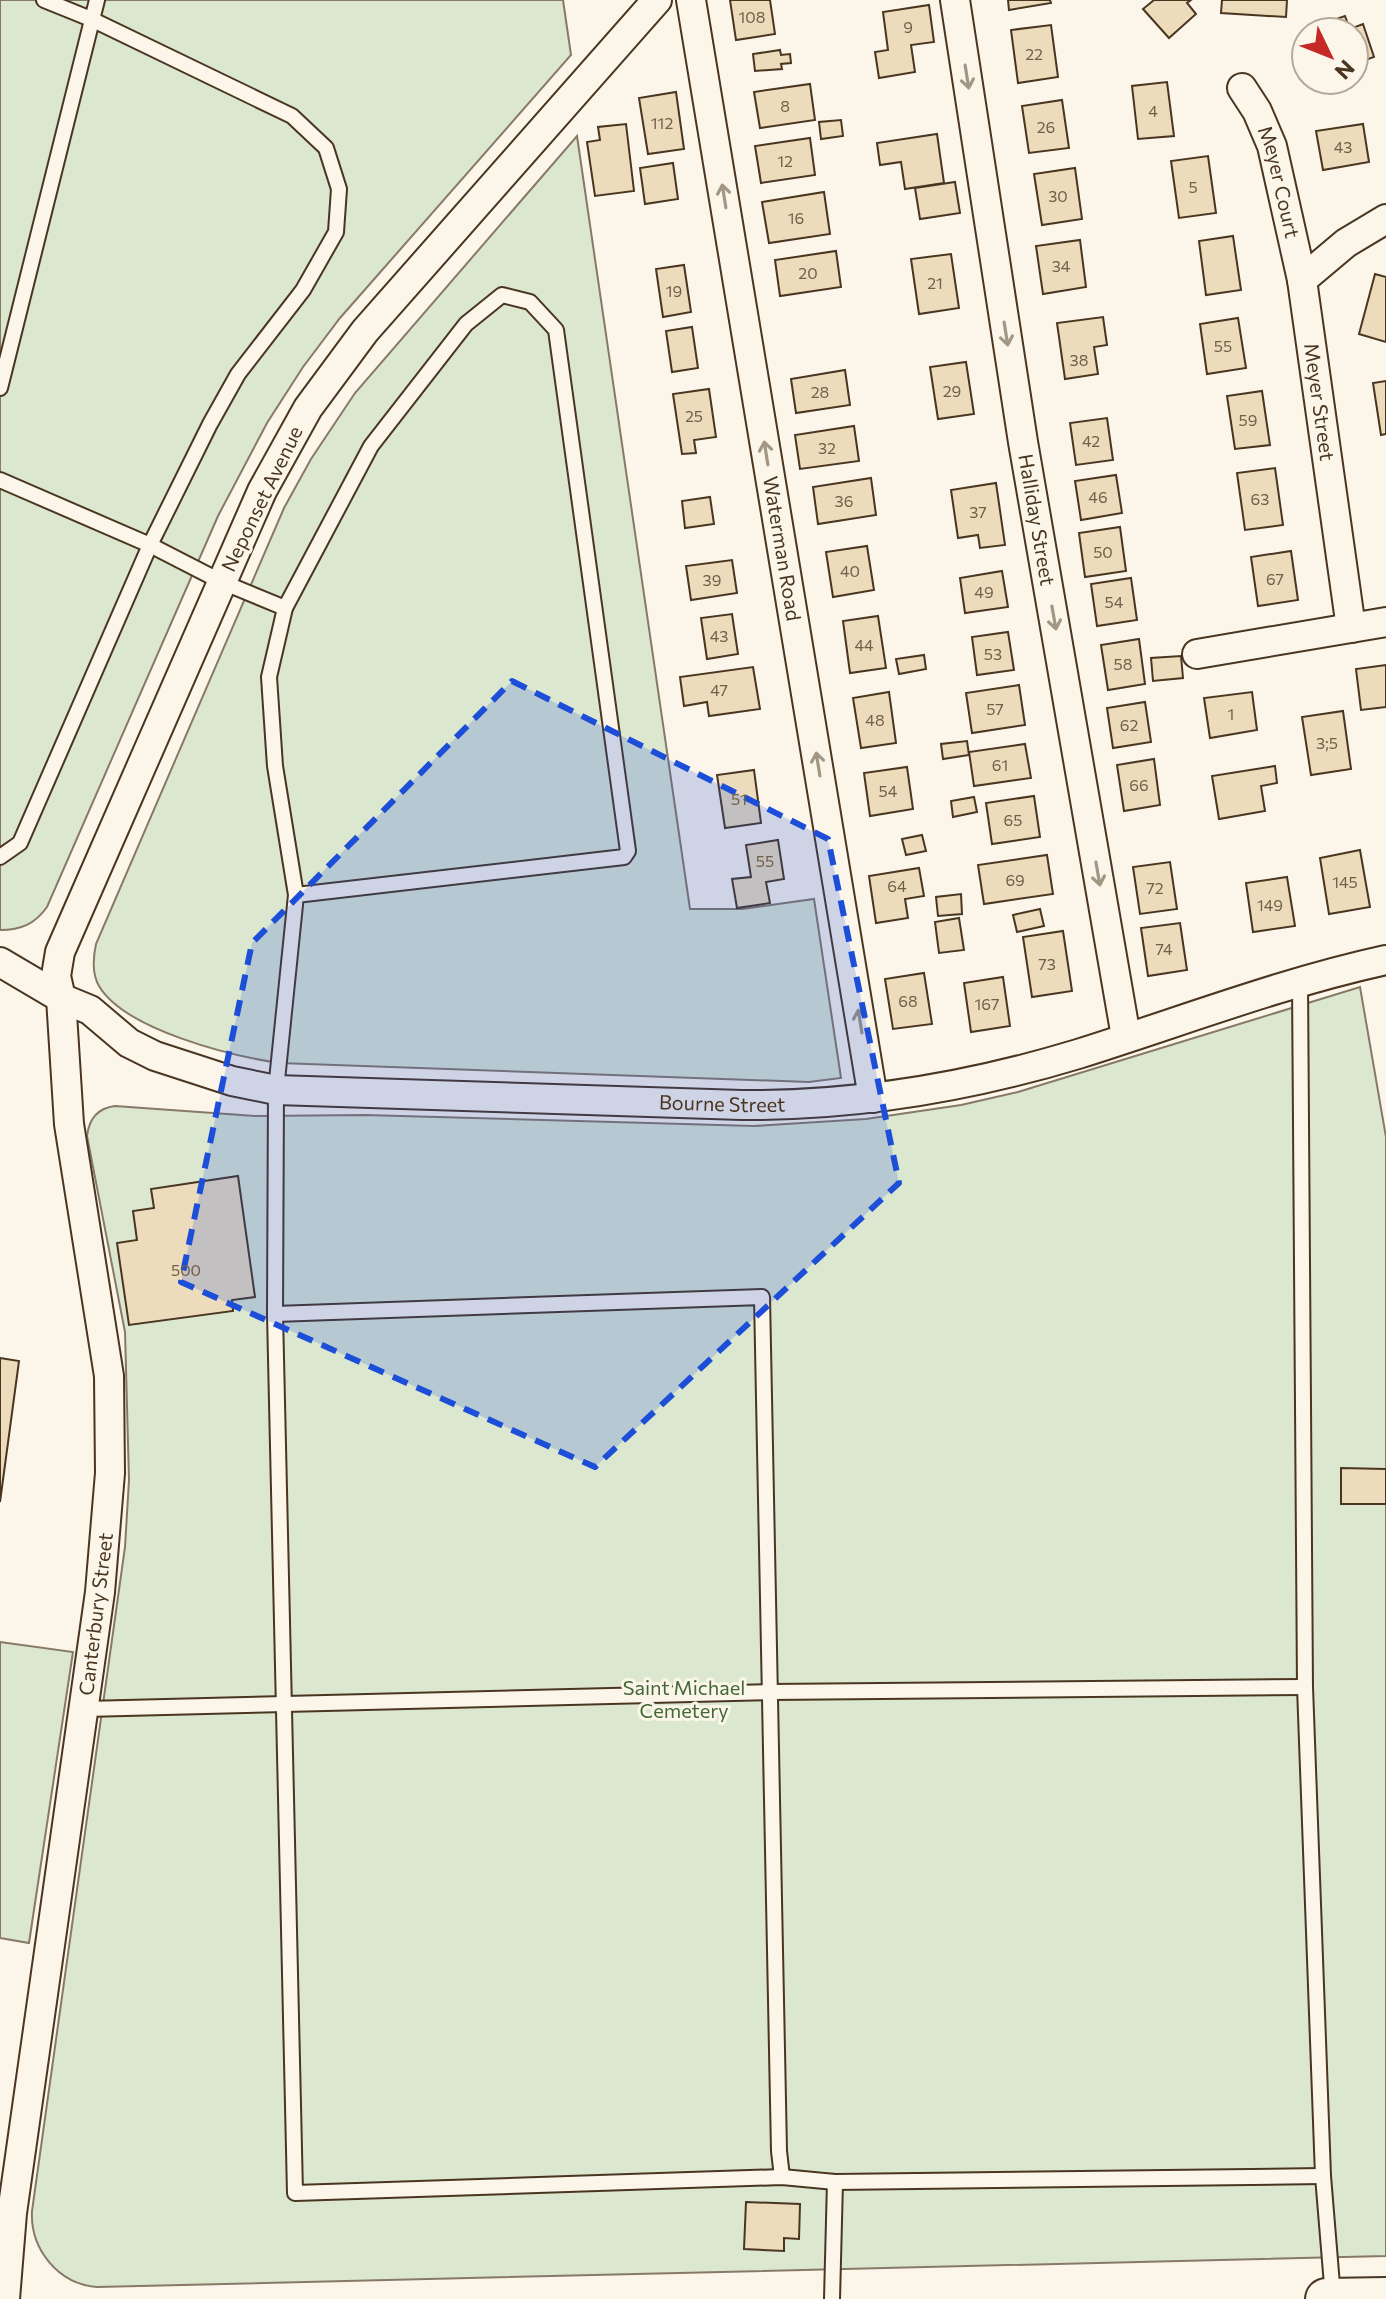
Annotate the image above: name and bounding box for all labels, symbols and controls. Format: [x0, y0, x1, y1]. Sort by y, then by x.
house number: 108 [739, 7, 766, 26]
north arrow [1290, 16, 1370, 96]
house number: 9 [903, 17, 913, 36]
house number: 22 [1025, 44, 1043, 63]
text: N [1329, 55, 1360, 85]
one-way arrow [960, 64, 975, 89]
house number: 8 [780, 96, 790, 115]
house number: 4 [1148, 101, 1158, 120]
house number: 112 [651, 113, 673, 132]
house number: 26 [1037, 117, 1055, 136]
street label: Meyer Court [1254, 122, 1305, 240]
house number: 43 [1334, 137, 1352, 156]
house number: 12 [777, 151, 793, 170]
house number: 5 [1188, 177, 1198, 196]
one-way arrow [715, 184, 730, 209]
house number: 30 [1048, 186, 1068, 205]
house number: 16 [788, 208, 804, 227]
house number: 34 [1052, 256, 1071, 275]
house number: 20 [798, 263, 818, 282]
house number: 21 [927, 273, 943, 292]
house number: 19 [666, 281, 682, 300]
one-way arrow [1000, 321, 1015, 346]
house number: 55 [1214, 336, 1232, 355]
street label: Meyer Street [1300, 342, 1340, 462]
house number: 38 [1070, 350, 1088, 369]
house number: 29 [943, 381, 961, 400]
house number: 28 [811, 382, 829, 401]
house number: 25 [685, 406, 703, 425]
house number: 59 [1239, 410, 1257, 429]
street label: Neponset Avenue [215, 422, 307, 575]
house number: 42 [1082, 431, 1100, 450]
house number: 32 [818, 438, 836, 457]
one-way arrow [758, 440, 773, 466]
street label: Halliday Street [1014, 452, 1061, 587]
street label: Waterman Road [759, 474, 807, 623]
house number: 46 [1088, 487, 1108, 506]
house number: 63 [1251, 489, 1269, 508]
house number: 36 [835, 491, 853, 510]
house number: 37 [969, 502, 987, 521]
house number: 50 [1093, 542, 1113, 561]
house number: 40 [840, 561, 860, 580]
house number: 67 [1266, 569, 1284, 588]
house number: 39 [703, 570, 721, 589]
house number: 49 [974, 582, 994, 601]
house number: 54 [1105, 592, 1124, 611]
one-way arrow [1047, 605, 1062, 630]
house number: 43 [710, 626, 728, 645]
house number: 44 [854, 635, 874, 654]
house number: 53 [984, 644, 1002, 663]
house number: 58 [1114, 654, 1132, 673]
house number: 47 [710, 680, 728, 699]
house number: 57 [986, 699, 1004, 718]
house number: 1 [1228, 704, 1234, 723]
house number: 48 [865, 710, 885, 729]
house number: 62 [1120, 715, 1138, 734]
house number: 3;5 [1316, 733, 1338, 752]
one-way arrow [809, 752, 824, 778]
house number: 61 [992, 755, 1008, 774]
house number: 66 [1129, 775, 1149, 794]
house number: 54 [879, 781, 898, 800]
house number: 51 [731, 789, 747, 808]
house number: 65 [1004, 810, 1022, 829]
house number: 55 [756, 851, 774, 870]
one-way arrow [1091, 861, 1106, 887]
house number: 69 [1005, 870, 1025, 889]
house number: 145 [1332, 872, 1358, 891]
house number: 64 [887, 876, 907, 895]
house number: 72 [1146, 878, 1164, 897]
house number: 149 [1257, 895, 1283, 914]
house number: 74 [1155, 939, 1173, 958]
house number: 73 [1038, 954, 1056, 973]
house number: 68 [898, 991, 918, 1010]
house number: 167 [975, 994, 999, 1013]
one-way arrow [852, 1009, 867, 1034]
street label: Bourne Street [659, 1089, 786, 1116]
house number: 500 [171, 1260, 201, 1279]
street label: Canterbury Street [73, 1531, 117, 1697]
park label: Saint Michael Cemetery [623, 1675, 745, 1722]

